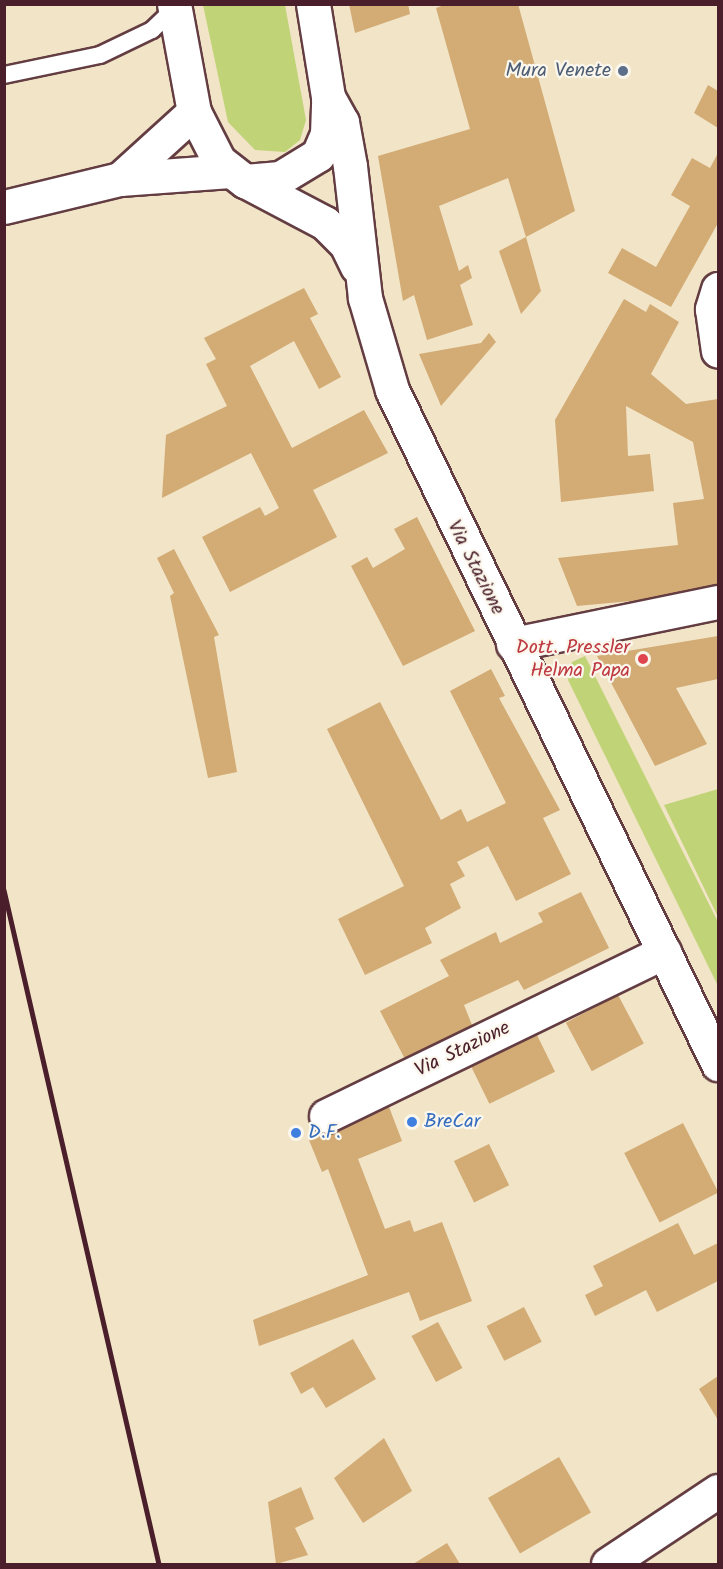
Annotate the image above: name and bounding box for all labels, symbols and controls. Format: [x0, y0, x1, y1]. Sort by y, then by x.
place label: Mura Venete [506, 59, 611, 83]
marker: Mura Venete [616, 64, 630, 78]
street label: Via Stazione [441, 517, 509, 619]
place label: Dott. Pressler Helma Papa [516, 636, 630, 683]
marker: Dott. Pressler Helma Papa [634, 650, 652, 668]
street label: Via Stazione [412, 1017, 514, 1083]
place label: BreCar [424, 1110, 480, 1134]
marker: BreCar [405, 1115, 419, 1129]
place label: D.F. [308, 1121, 341, 1145]
marker: D.F. [289, 1126, 303, 1140]

